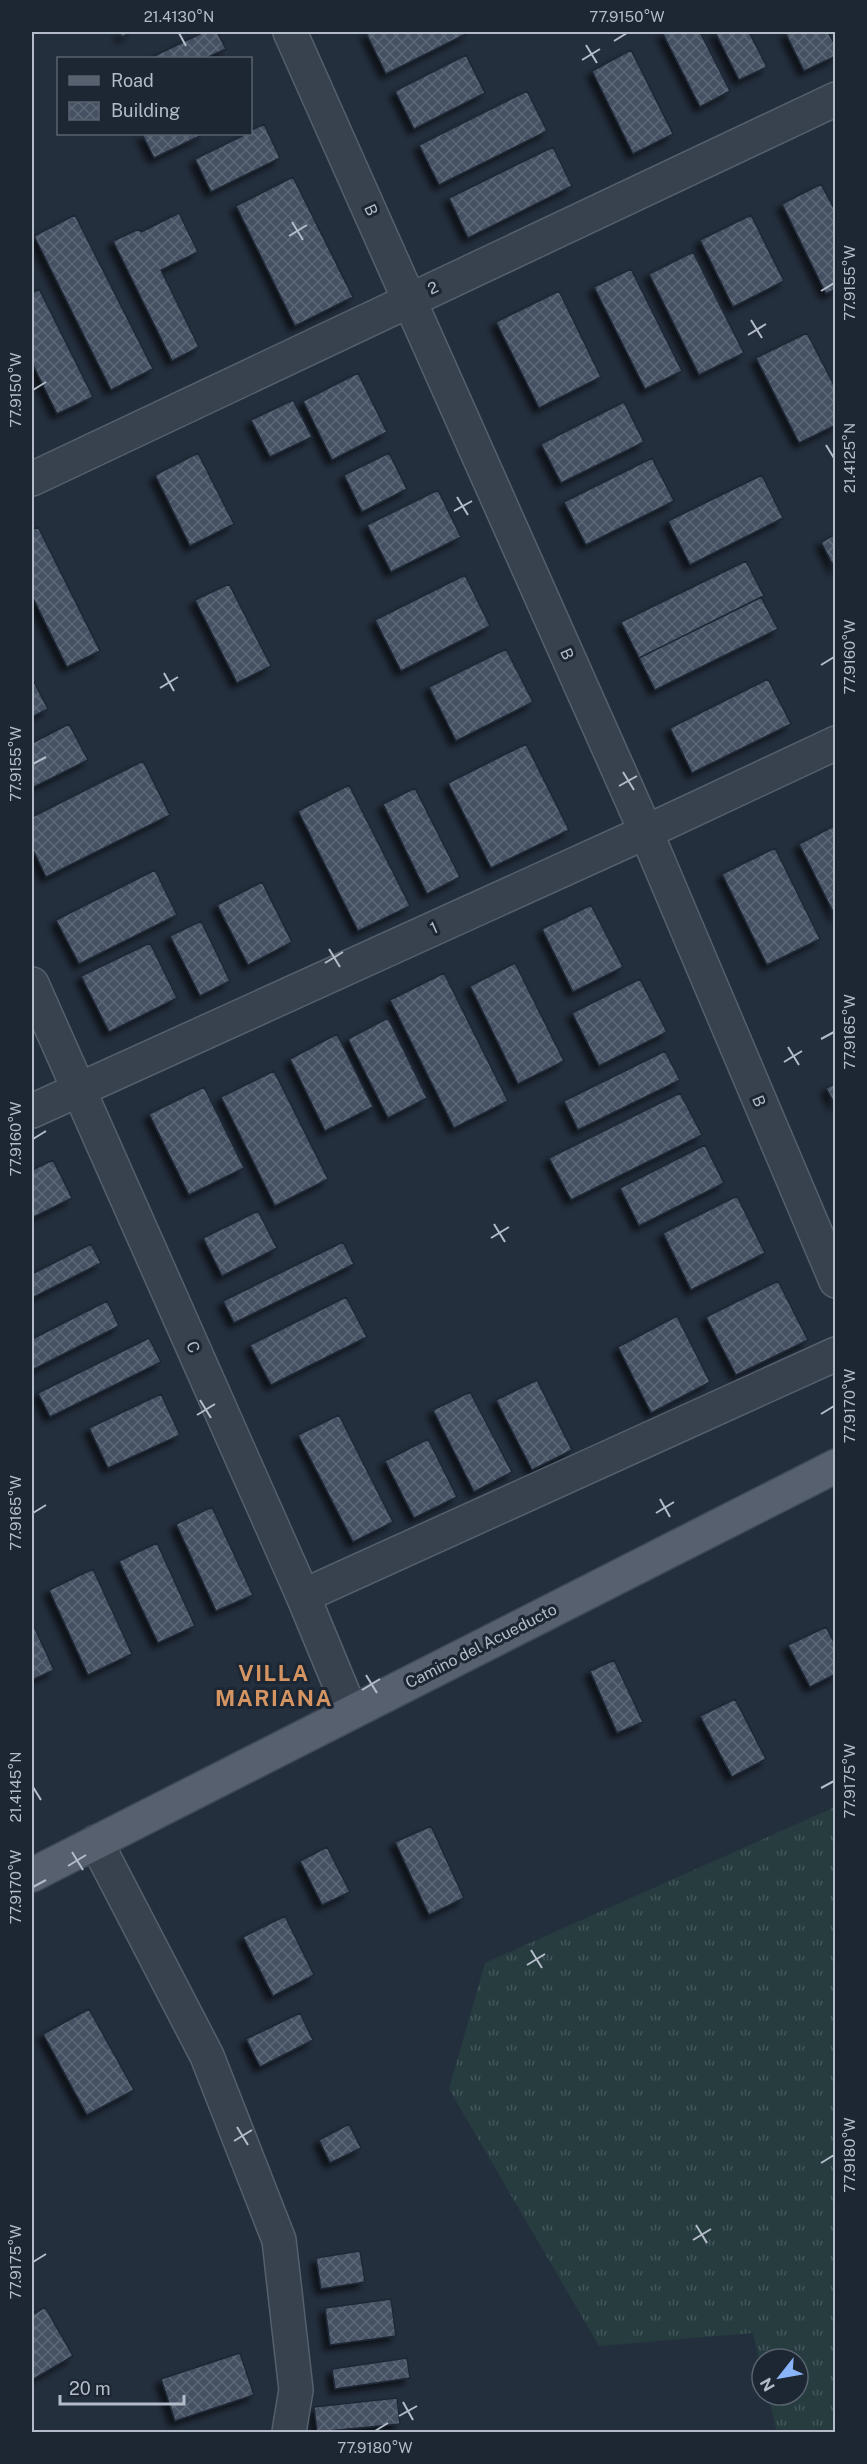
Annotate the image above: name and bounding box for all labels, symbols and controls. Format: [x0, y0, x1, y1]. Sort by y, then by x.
text: 21.4130°N [144, 8, 214, 25]
text: 77.9150°W [589, 8, 665, 25]
legend [57, 57, 252, 135]
text: Road [111, 70, 154, 91]
text: Building [111, 100, 180, 121]
street label: B [360, 201, 382, 219]
text: 77.9155°W [841, 245, 858, 321]
street label: 2 [425, 277, 441, 299]
text: 77.9150°W [7, 352, 24, 428]
text: 21.4125°N [841, 423, 858, 493]
text: 77.9160°W [841, 620, 858, 694]
street label: B [556, 645, 578, 663]
text: 77.9155°W [7, 726, 24, 802]
street label: 1 [427, 918, 441, 938]
text: 77.9165°W [841, 994, 858, 1070]
street label: B [748, 1092, 770, 1110]
text: 77.9160°W [7, 1102, 24, 1176]
street label: C [182, 1338, 204, 1356]
text: 77.9170°W [841, 1369, 858, 1443]
text: 77.9165°W [7, 1475, 24, 1551]
street label: Camino del Acueducto [402, 1600, 560, 1692]
district label: VILLA MARIANA [215, 1660, 333, 1711]
text: 77.9175°W [841, 1743, 858, 1819]
text: 21.4145°N [7, 1751, 24, 1823]
text: 77.9170°W [7, 1850, 24, 1924]
text: 77.9180°W [841, 2117, 858, 2193]
text: 77.9175°W [7, 2224, 24, 2300]
north arrow [750, 2347, 810, 2407]
scale bar [60, 2368, 184, 2406]
text: N [756, 2374, 779, 2395]
text: 20 m [69, 2378, 111, 2399]
text: 77.9180°W [337, 2439, 413, 2456]

